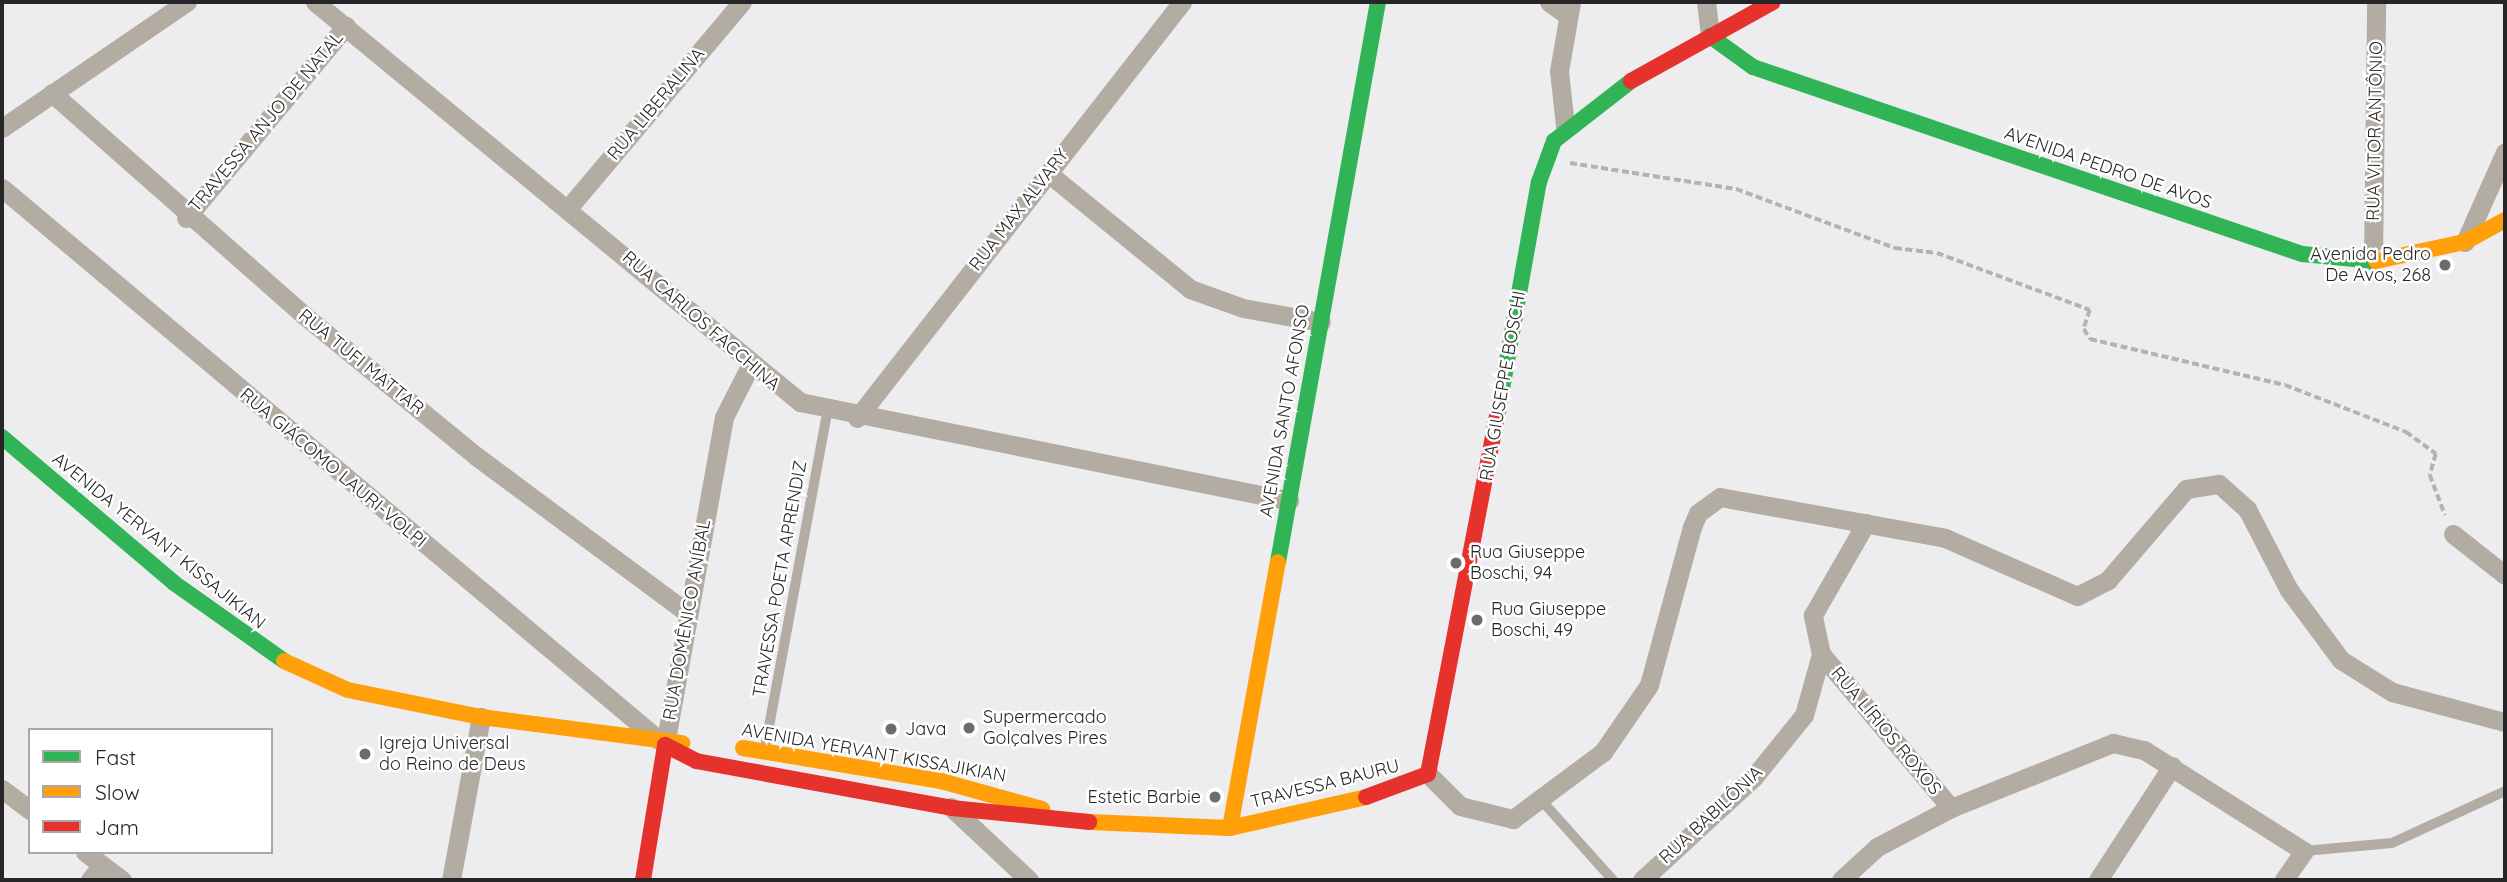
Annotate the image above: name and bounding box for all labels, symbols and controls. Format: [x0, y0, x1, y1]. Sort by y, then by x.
street label: TRAVESSA ANJO DE NATAL [184, 27, 348, 217]
street label: RUA VITOR ANTÔNIO [2363, 41, 2387, 221]
street label: RUA LIBERALINA [603, 44, 709, 164]
street label: AVENIDA PEDRO DE AVOS [2002, 122, 2214, 214]
street label: RUA MAX ALVARY [965, 145, 1073, 275]
place label: Avenida Pedro De Avos, 268 [2310, 244, 2431, 286]
street label: RUA CARLOS FACCHINA [618, 247, 784, 395]
marker: Avenida Pedro De Avos, 268 [2437, 257, 2453, 273]
street label: RUA GIUSEPPE BOSCHI [1476, 289, 1530, 483]
street label: AVENIDA SANTO AFONSO [1256, 303, 1314, 519]
street label: RUA TUFI MATTAR [294, 305, 428, 419]
street label: RUA GIÁCOMO LAURI-VOLPI [235, 384, 431, 552]
street label: AVENIDA YERVANT KISSAJIKIAN [48, 448, 270, 634]
street label: TRAVESSA POETA APRENDIZ [749, 459, 811, 699]
street label: RUA DOMÊNICO ANÍBAL [659, 518, 715, 722]
place label: Rua Giuseppe Boschi, 94 [1470, 542, 1585, 584]
marker: Rua Giuseppe Boschi, 94 [1448, 555, 1464, 571]
place label: Rua Giuseppe Boschi, 49 [1491, 599, 1606, 642]
marker: Rua Giuseppe Boschi, 49 [1469, 612, 1485, 628]
street label: RUA LÍRIOS ROXOS [1826, 663, 1946, 799]
place label: Supermercado Golçalves Pires [983, 707, 1107, 750]
place label: Java [905, 718, 946, 740]
street label: AVENIDA YERVANT KISSAJIKIAN [740, 719, 1008, 787]
marker: Supermercado Golçalves Pires [961, 720, 977, 736]
marker: Java [883, 721, 899, 737]
legend [28, 728, 273, 854]
place label: Igreja Universal do Reino de Deus [379, 733, 526, 776]
text: Fast [95, 744, 136, 770]
marker: Igreja Universal do Reino de Deus [357, 746, 373, 762]
street label: TRAVESSA BAURU [1248, 755, 1402, 813]
street label: RUA BABILÔNIA [1655, 762, 1767, 868]
text: Slow [95, 779, 140, 805]
place label: Estetic Barbie [1087, 786, 1201, 808]
marker: Estetic Barbie [1207, 789, 1223, 805]
text: Jam [95, 814, 139, 840]

